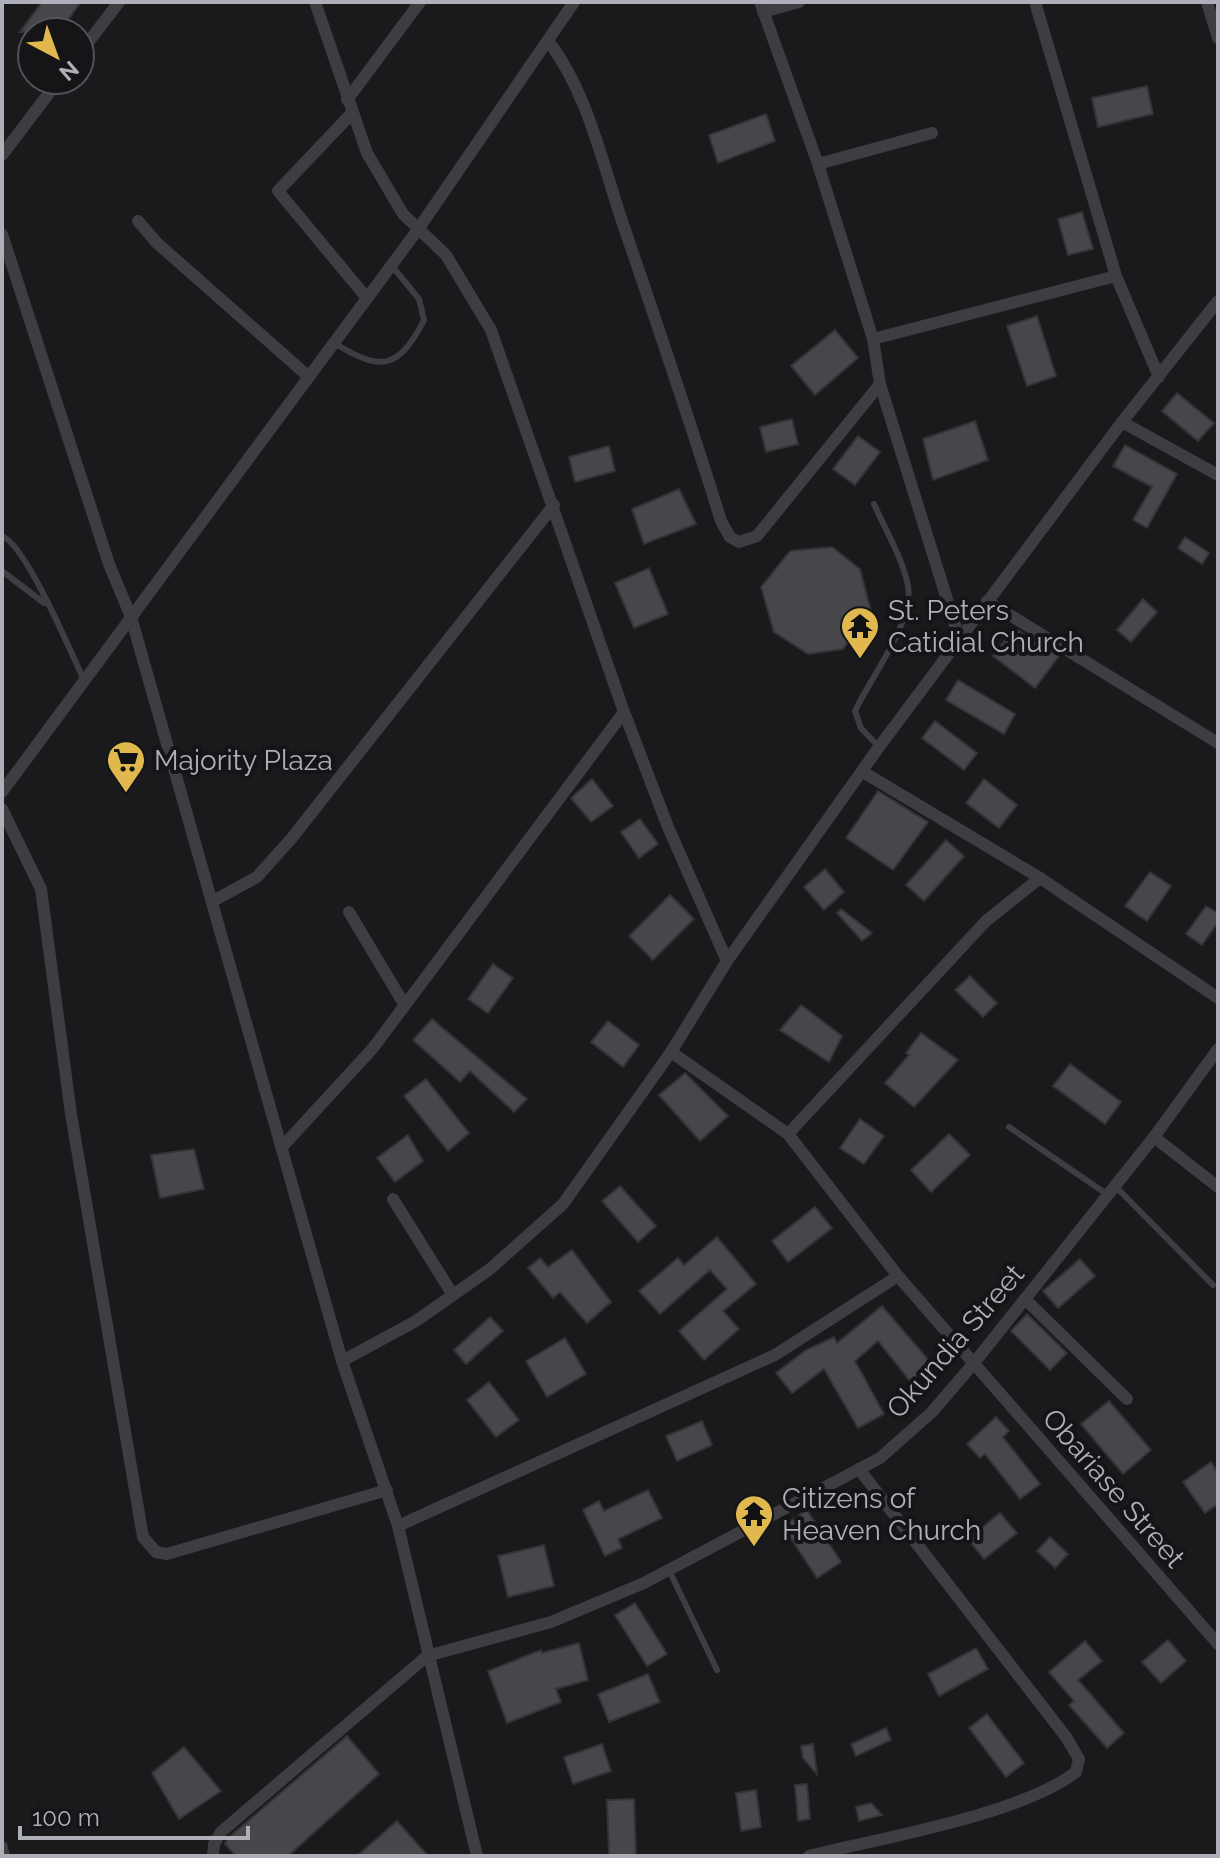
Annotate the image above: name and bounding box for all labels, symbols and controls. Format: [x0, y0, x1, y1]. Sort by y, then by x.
north arrow [16, 16, 96, 96]
text: N [54, 56, 84, 86]
place label: St. Peters Catidial Church [888, 594, 1084, 659]
temple icon: St. Peters Catidial Church [839, 605, 881, 660]
supermarket icon: Majority Plaza [105, 739, 147, 794]
place label: Majority Plaza [154, 744, 333, 777]
street label: Okundia Street [880, 1257, 1031, 1425]
street label: Obariase Street [1036, 1402, 1192, 1575]
place label: Citizens of Heaven Church [782, 1482, 981, 1547]
temple icon: Citizens of Heaven Church [733, 1493, 775, 1548]
scale bar [20, 1790, 248, 1840]
text: 100 m [32, 1803, 100, 1832]

